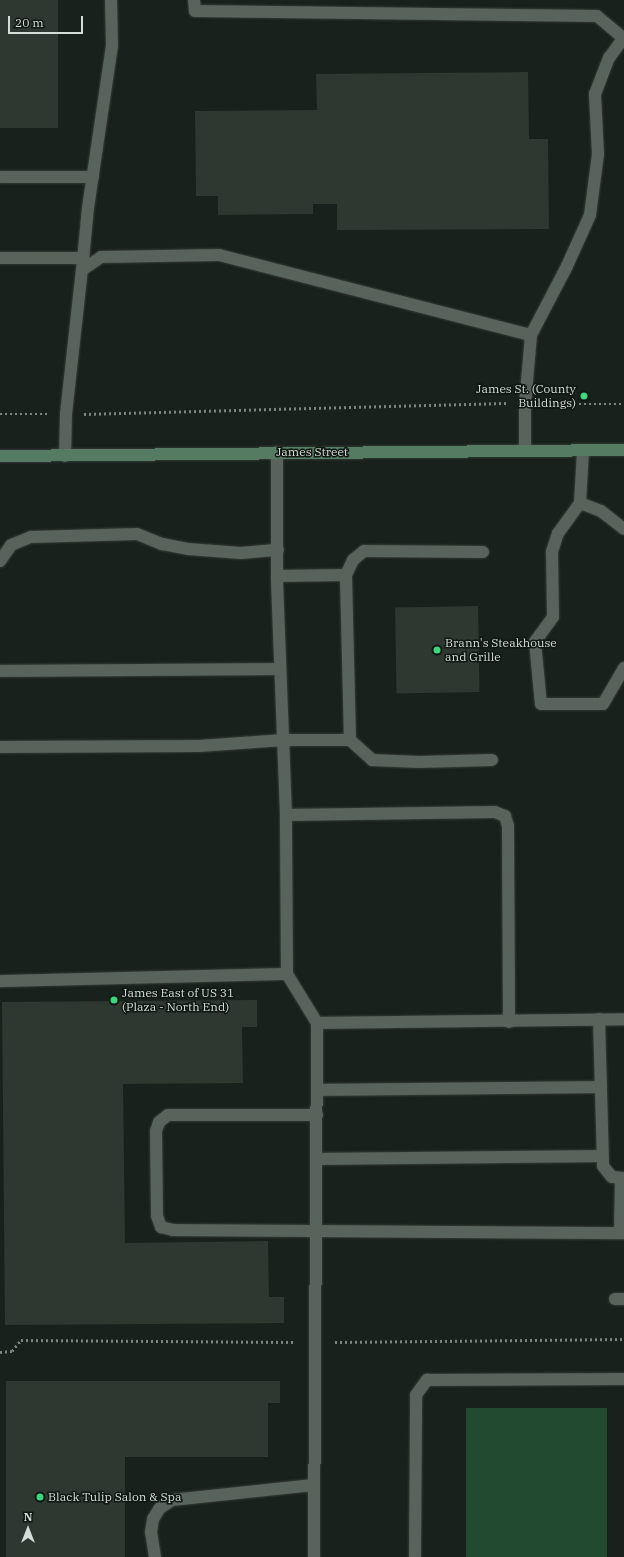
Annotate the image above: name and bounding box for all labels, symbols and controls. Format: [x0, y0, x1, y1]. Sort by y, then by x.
scale bar [10, 8, 85, 34]
text: 20 m [15, 15, 44, 30]
place label: James St. (County Buildings) [476, 382, 576, 410]
marker: James St. (County Buildings) [579, 391, 589, 401]
street label: James Street [276, 445, 348, 459]
place label: Brann's Steakhouse and Grille [445, 636, 557, 664]
marker: Brann's Steakhouse and Grille [432, 645, 442, 655]
place label: James East of US 31 (Plaza - North End) [122, 986, 234, 1014]
marker: James East of US 31 (Plaza - North End) [109, 995, 119, 1005]
place label: Black Tulip Salon & Spa [48, 1490, 181, 1504]
marker: Black Tulip Salon & Spa [35, 1492, 45, 1502]
north arrow [8, 1509, 48, 1549]
text: N [24, 1510, 32, 1524]

